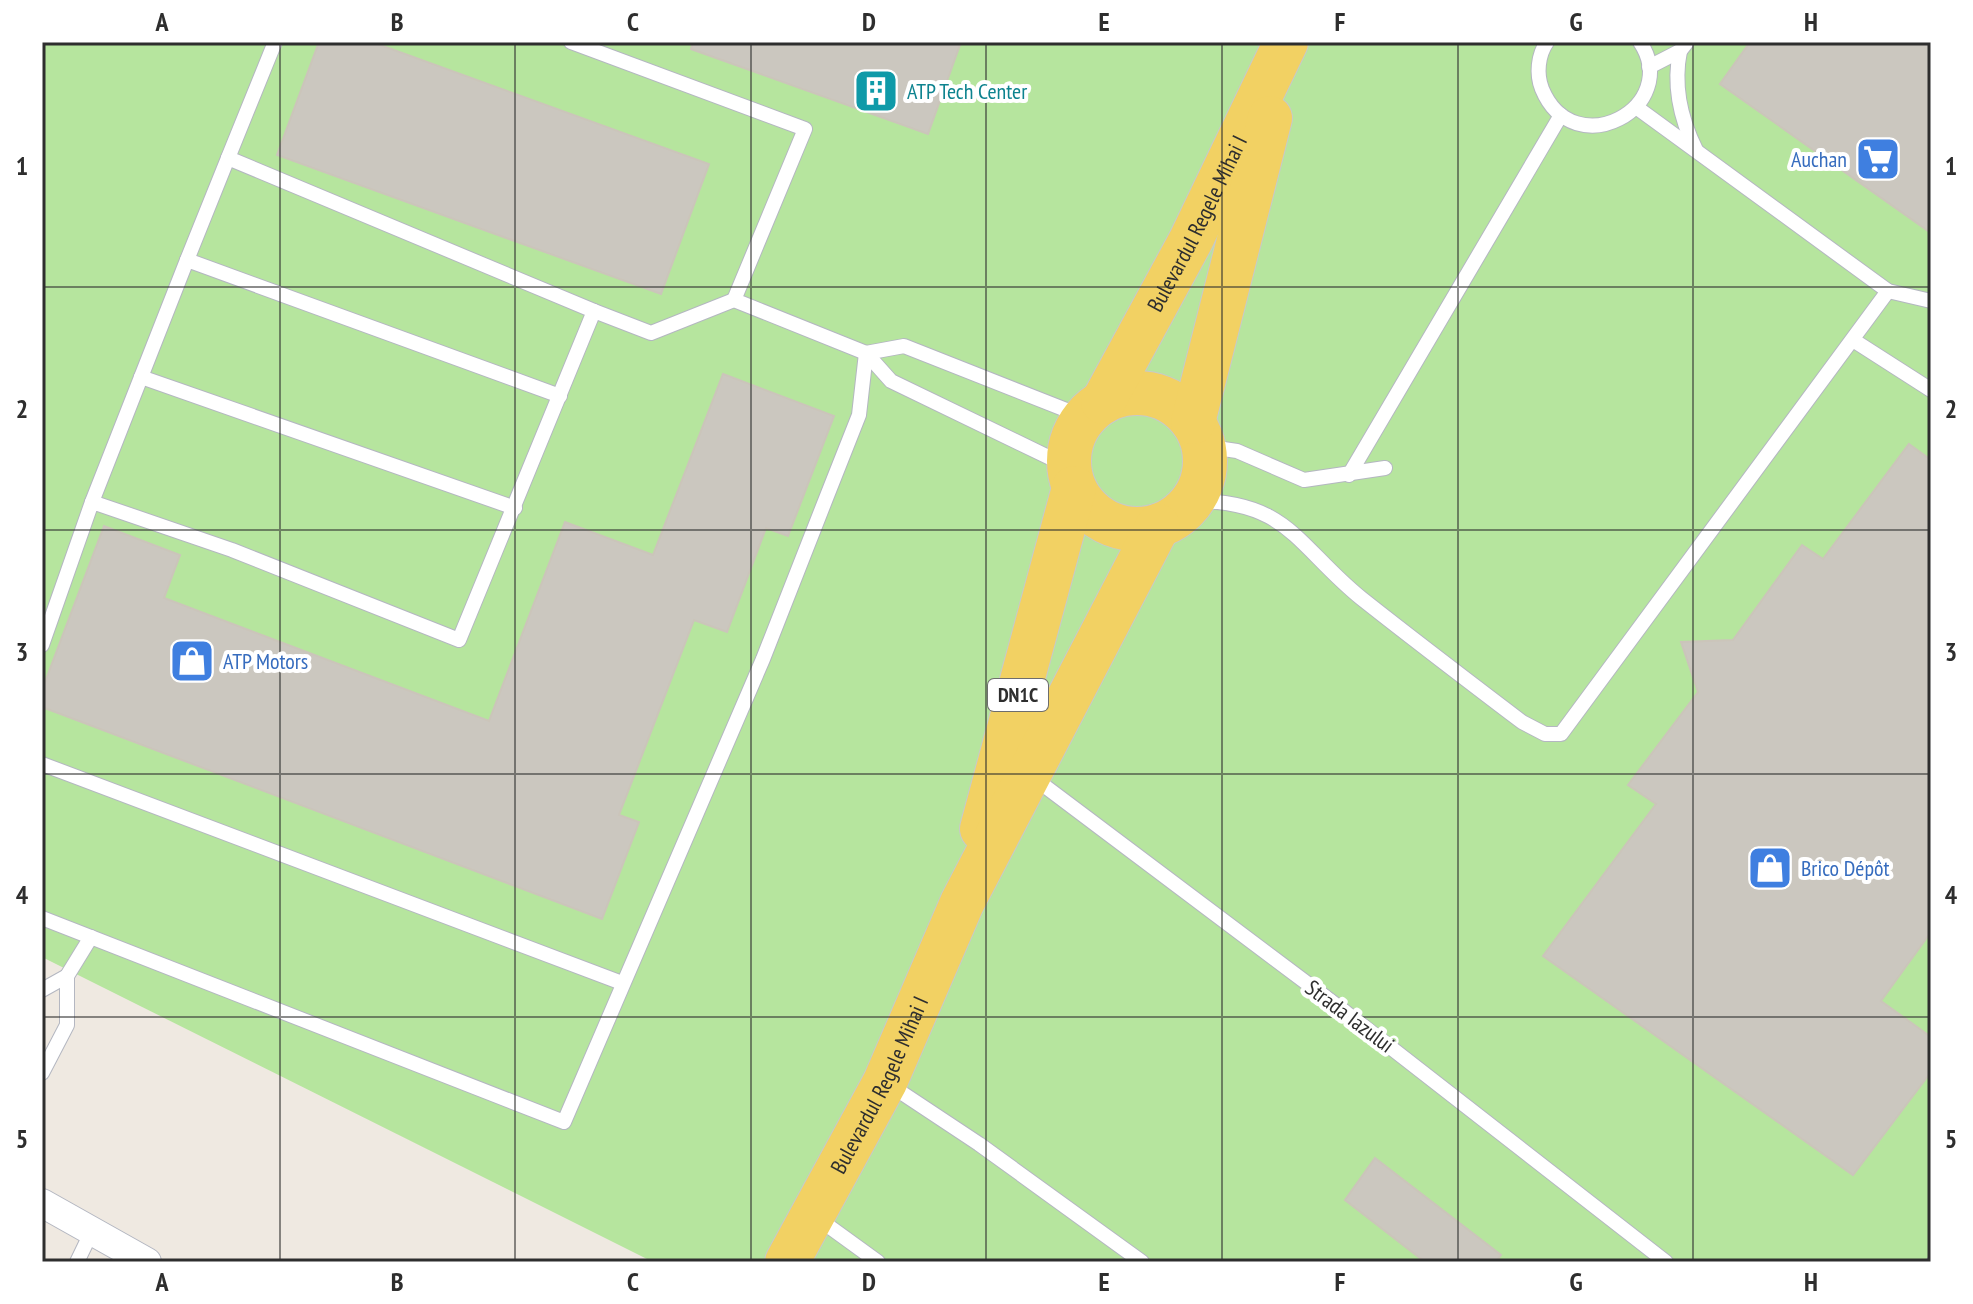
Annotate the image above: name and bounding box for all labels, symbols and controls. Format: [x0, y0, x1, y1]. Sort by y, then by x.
text: A [154, 5, 169, 38]
text: B [391, 5, 404, 38]
text: C [627, 5, 639, 38]
text: D [862, 5, 876, 38]
text: E [1098, 5, 1110, 38]
text: F [1335, 5, 1346, 38]
text: G [1569, 5, 1583, 38]
text: H [1804, 5, 1818, 38]
building icon: ATP Tech Center [852, 67, 900, 115]
place label: ATP Tech Center [907, 77, 1027, 105]
street label: Bulevardul Regele Mihai I [1141, 131, 1253, 316]
supermarket icon: Auchan [1854, 135, 1902, 183]
place label: Auchan [1791, 145, 1847, 173]
text: 1 [16, 149, 28, 182]
text: 1 [1945, 149, 1957, 182]
text: 2 [16, 392, 28, 425]
text: 2 [1945, 392, 1957, 425]
text: 3 [16, 635, 28, 668]
text: 3 [1945, 635, 1957, 668]
shop icon: ATP Motors [168, 637, 216, 685]
place label: ATP Motors [223, 647, 308, 675]
road number: DN1C [988, 679, 1048, 711]
shop icon: Brico Dépôt [1746, 844, 1794, 892]
place label: Brico Dépôt [1801, 854, 1890, 882]
text: 4 [16, 878, 29, 911]
text: 4 [1945, 878, 1958, 911]
street label: Strada Iazului [1300, 973, 1400, 1059]
street label: Bulevardul Regele Mihai I [824, 992, 934, 1178]
text: 5 [16, 1122, 28, 1155]
text: 5 [1945, 1122, 1957, 1155]
text: A [154, 1265, 169, 1298]
text: B [391, 1265, 404, 1298]
text: C [627, 1265, 639, 1298]
text: D [862, 1265, 876, 1298]
text: E [1098, 1265, 1110, 1298]
text: F [1335, 1265, 1346, 1298]
text: G [1569, 1265, 1583, 1298]
text: H [1804, 1265, 1818, 1298]

